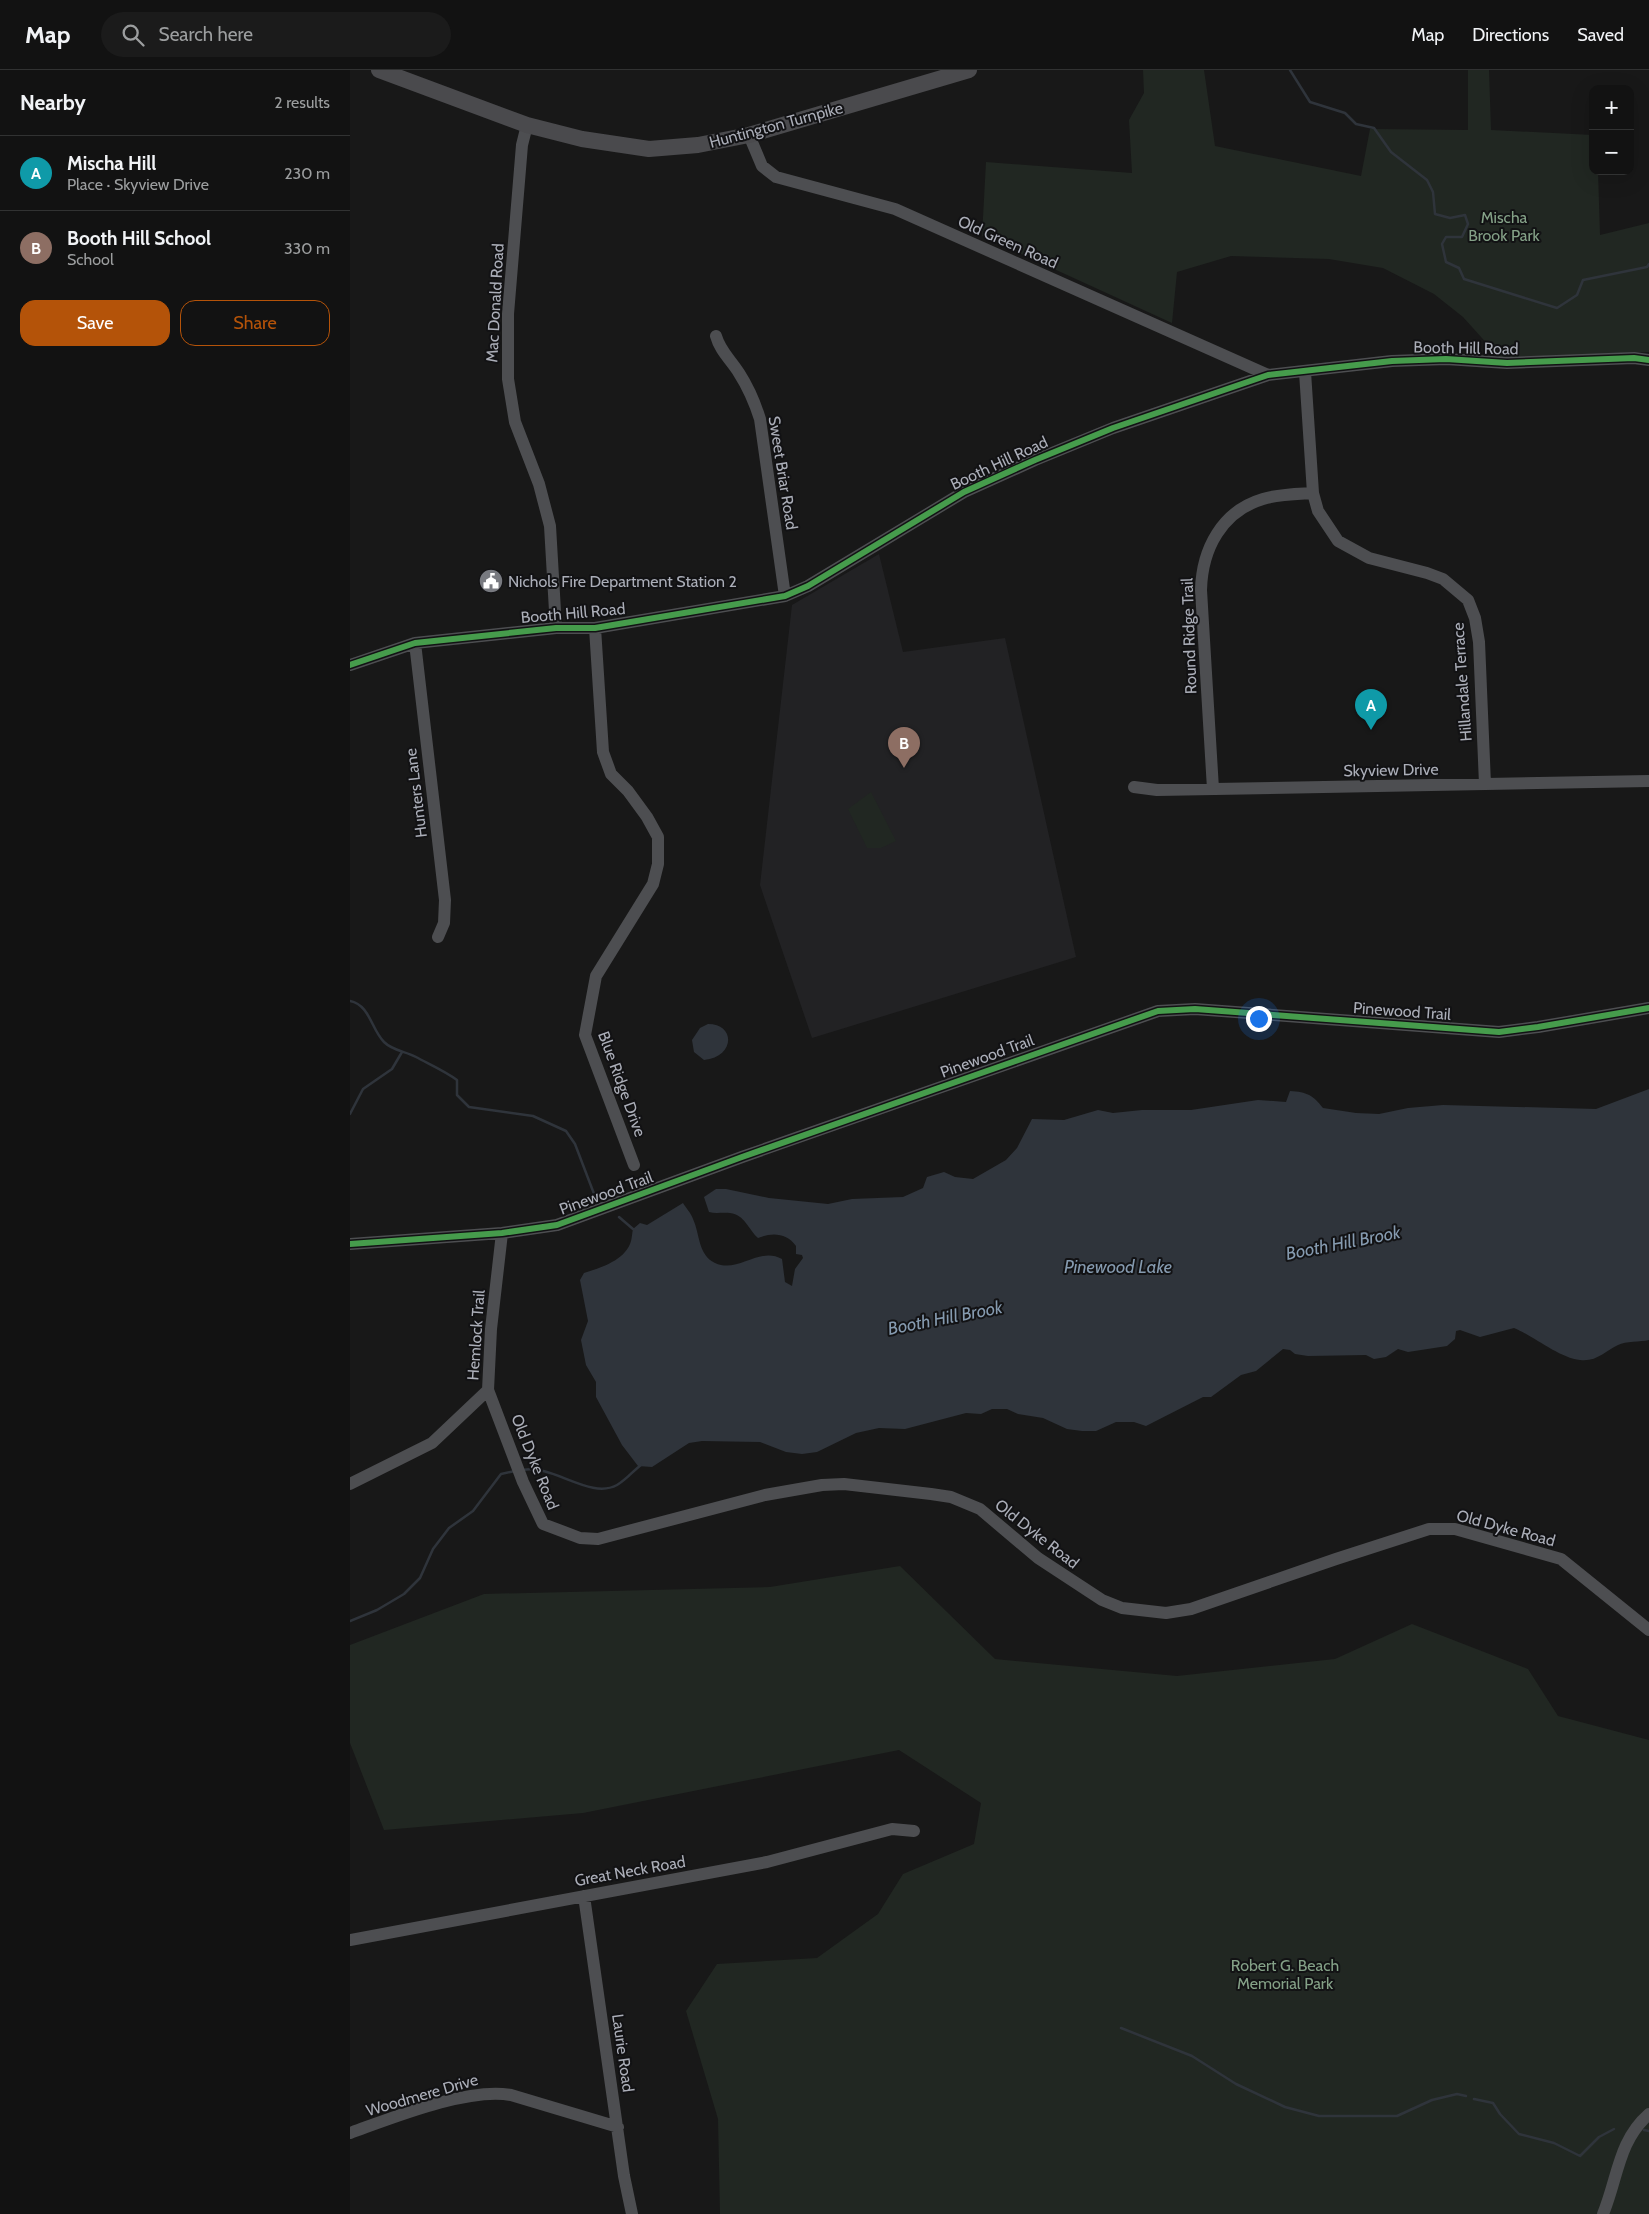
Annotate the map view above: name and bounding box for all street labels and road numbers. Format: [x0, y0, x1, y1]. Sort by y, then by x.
street label: Huntington Turnpike [707, 98, 845, 152]
street label: Old Green Road [955, 211, 1061, 273]
street label: Mac Donald Road [482, 243, 508, 363]
street label: Booth Hill Road [1413, 338, 1519, 358]
street label: Sweet Briar Road [765, 415, 801, 531]
street label: Booth Hill Road [947, 432, 1051, 494]
street label: Round Ridge Trail [1177, 577, 1201, 695]
street label: Booth Hill Road [520, 599, 626, 627]
street label: Hillandale Terrace [1448, 622, 1476, 742]
street label: Hunters Lane [401, 747, 431, 839]
street label: Skyview Drive [1343, 760, 1439, 780]
street label: Pinewood Trail [1352, 998, 1452, 1024]
street label: Blue Ridge Drive [594, 1029, 650, 1139]
street label: Pinewood Trail [938, 1030, 1037, 1082]
street label: Pinewood Trail [557, 1167, 656, 1219]
street label: Hemlock Trail [463, 1289, 489, 1381]
street label: Old Dyke Road [507, 1411, 563, 1513]
street label: Old Dyke Road [991, 1495, 1083, 1573]
street label: Old Dyke Road [1455, 1506, 1557, 1550]
street label: Great Neck Road [573, 1852, 687, 1890]
street label: Laurie Road [608, 2013, 638, 2093]
street label: Woodmere Drive [364, 2070, 480, 2120]

